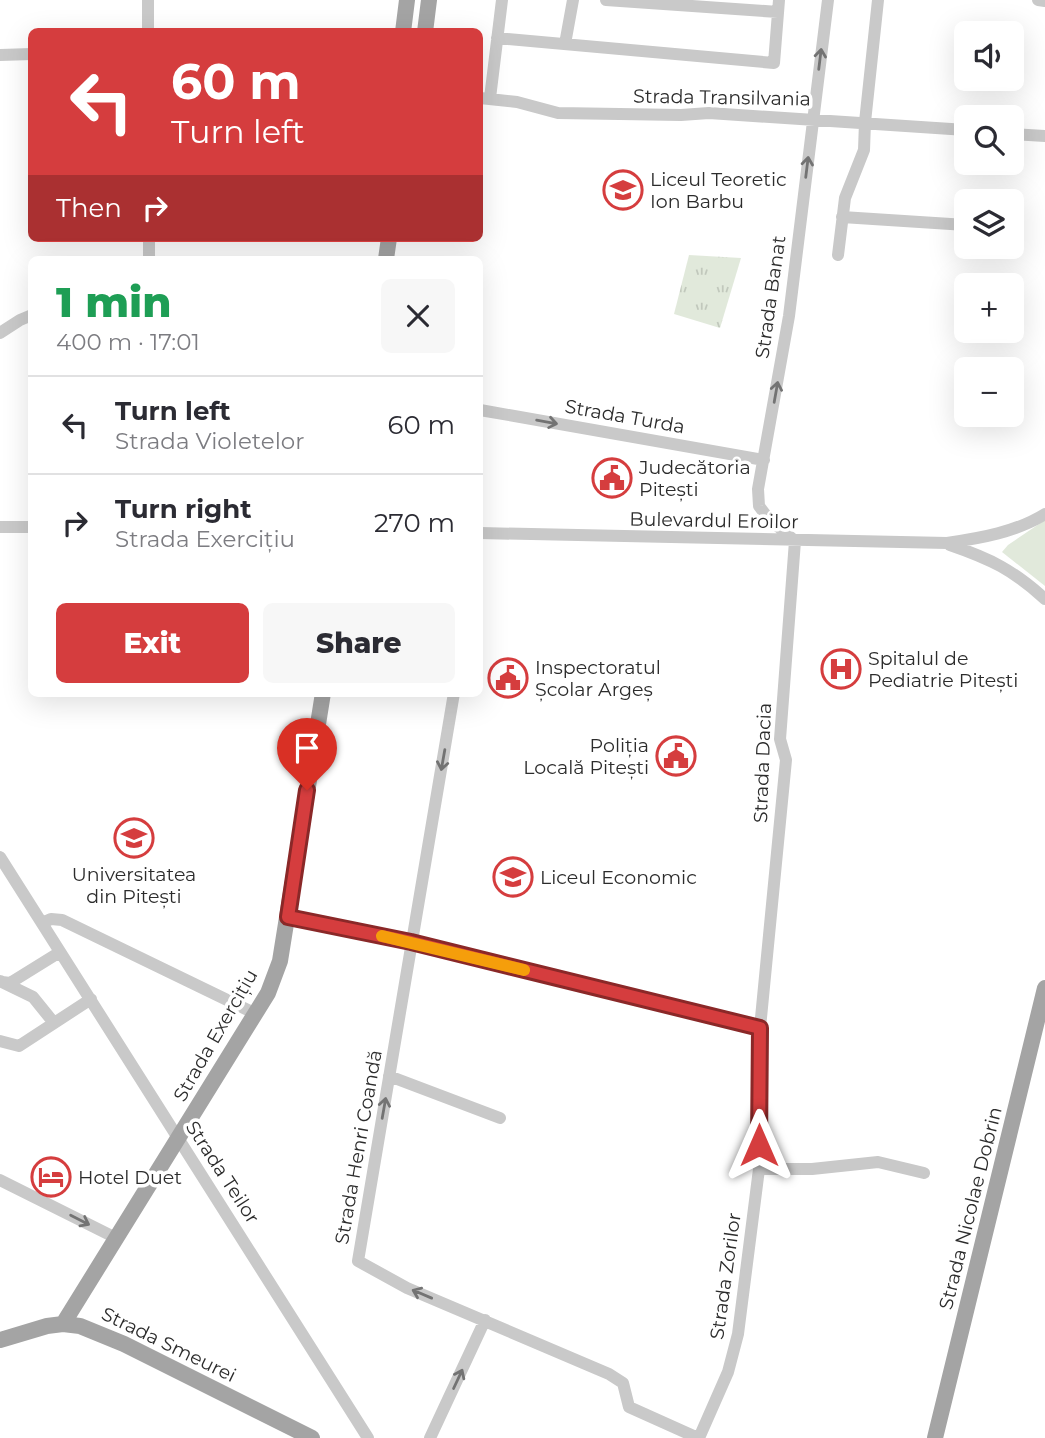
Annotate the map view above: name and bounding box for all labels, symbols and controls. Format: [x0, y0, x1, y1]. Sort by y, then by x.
map controls [954, 21, 1024, 427]
button: sound [954, 21, 1024, 91]
one-way arrow [814, 48, 827, 71]
text: 60 m [171, 52, 301, 111]
icon: left [56, 56, 147, 147]
street label: Strada Transilvania [633, 84, 811, 111]
button: search [954, 105, 1024, 175]
text: Turn left [171, 112, 305, 151]
one-way arrow [800, 156, 813, 179]
place label: Liceul Teoretic Ion Barbu [650, 168, 787, 213]
school or university icon: Liceul Teoretic Ion Barbu [602, 169, 644, 211]
icon: right [136, 189, 174, 227]
button: layers [954, 189, 1024, 259]
text: Then [56, 192, 122, 224]
street label: Strada Banat [750, 234, 791, 360]
button: + [954, 273, 1024, 343]
text: 1 min [56, 276, 172, 328]
button: close [381, 279, 455, 353]
text: 400 m · 17:01 [56, 328, 200, 356]
button: − [954, 357, 1024, 427]
one-way arrow [770, 382, 783, 404]
text: Turn left [115, 395, 231, 427]
street label: Strada Turda [563, 395, 687, 438]
icon: left [56, 406, 94, 444]
text: 60 m [388, 409, 455, 441]
one-way arrow [535, 416, 558, 429]
text: Strada Violetelor [115, 427, 305, 455]
place label: Judecătoria Pitești [638, 456, 751, 502]
public building icon: Judecătoria Pitești [591, 457, 633, 499]
text: Turn right [115, 493, 251, 525]
icon: right [56, 504, 94, 542]
text: 270 m [374, 507, 455, 539]
street label: Bulevardul Eroilor [629, 508, 799, 533]
text: Strada Exercițiu [115, 525, 295, 553]
button: Exit [56, 603, 249, 683]
button: Share [263, 603, 455, 683]
place label: Spitalul de Pediatrie Pitești [868, 647, 1018, 693]
hospital icon: Spitalul de Pediatrie Pitești [820, 648, 862, 690]
place label: Inspectoratul Școlar Argeș [535, 656, 661, 702]
public building icon: Inspectoratul Școlar Argeș [487, 657, 529, 699]
street label: Strada Dacia [749, 702, 776, 824]
pin [277, 718, 337, 790]
icon: arrive [288, 729, 326, 767]
place label: Poliția Locală Pitești [523, 734, 649, 780]
public building icon: Poliția Locală Pitești [655, 735, 697, 777]
one-way arrow [436, 748, 449, 771]
school or university icon: Universitatea din Pitești [113, 817, 155, 859]
school or university icon: Liceul Economic [492, 856, 534, 898]
place label: Universitatea din Pitești [72, 863, 196, 909]
place label: Liceul Economic [540, 866, 697, 889]
street label: Strada Exercițiu [168, 965, 263, 1106]
street label: Strada Henri Coandă [330, 1048, 387, 1246]
one-way arrow [378, 1097, 391, 1120]
street label: Strada Nicolae Dobrin [934, 1104, 1007, 1312]
position arrow [722, 1108, 796, 1182]
street label: Strada Teilor [181, 1117, 264, 1228]
hotel icon: Hotel Duet [30, 1156, 72, 1198]
place label: Hotel Duet [78, 1166, 182, 1189]
street label: Strada Zorilor [705, 1211, 746, 1341]
one-way arrow [69, 1213, 90, 1227]
one-way arrow [412, 1286, 433, 1299]
street label: Strada Smeurei [98, 1302, 240, 1387]
one-way arrow [452, 1369, 465, 1390]

